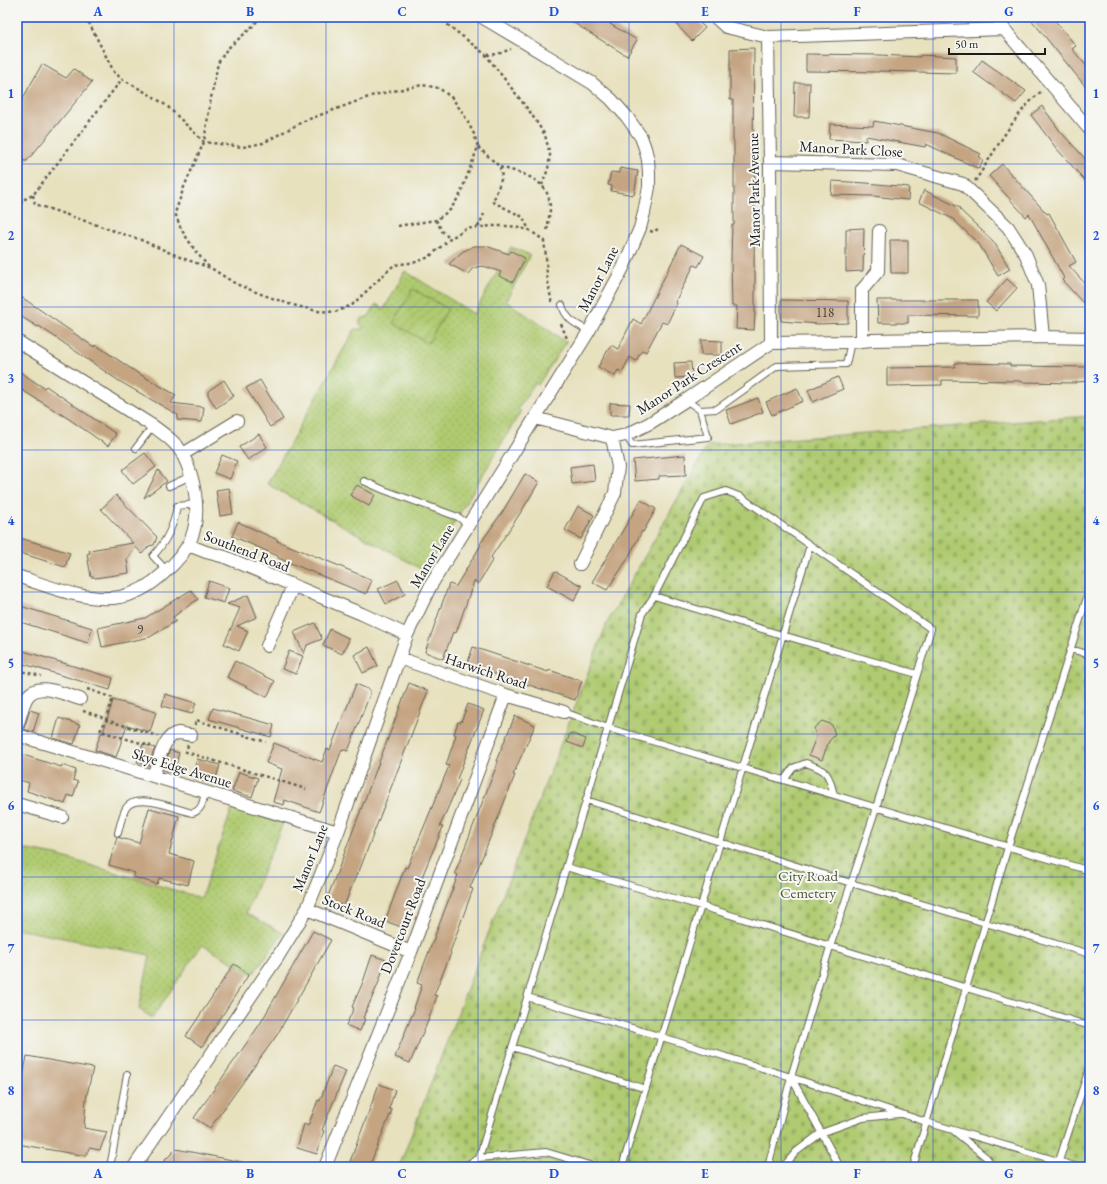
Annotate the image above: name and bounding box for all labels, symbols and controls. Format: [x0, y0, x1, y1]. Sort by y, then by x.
text: A [92, 3, 103, 20]
text: B [246, 3, 254, 20]
text: C [397, 3, 407, 20]
text: D [549, 3, 559, 20]
text: E [701, 3, 709, 20]
text: F [853, 3, 861, 20]
text: G [1004, 3, 1014, 20]
scale bar [949, 30, 1045, 56]
text: 50 m [955, 36, 979, 52]
text: 1 [8, 85, 15, 102]
text: 1 [1093, 85, 1100, 102]
street label: Manor Park Avenue [743, 133, 764, 247]
street label: Manor Park Close [799, 136, 903, 161]
text: 2 [8, 227, 15, 244]
text: 2 [1093, 227, 1100, 244]
street label: Manor Lane [573, 243, 622, 315]
house number: 118 [816, 304, 834, 321]
street label: Manor Park Crescent [632, 336, 745, 419]
text: 3 [8, 370, 15, 387]
text: 3 [1093, 370, 1100, 387]
text: 4 [8, 512, 15, 529]
text: 4 [1093, 512, 1100, 529]
street label: Manor Lane [405, 520, 458, 591]
street label: Southend Road [202, 525, 293, 576]
house number: 9 [137, 621, 144, 638]
street label: Harwich Road [443, 648, 530, 693]
text: 5 [8, 655, 14, 672]
text: 5 [1093, 655, 1099, 672]
street label: Skye Edge Avenue [130, 743, 234, 792]
text: 6 [8, 797, 15, 814]
text: 6 [1093, 797, 1100, 814]
street label: Manor Lane [287, 821, 332, 894]
park label: City Road Cemetery [778, 866, 838, 902]
street label: Dovercourt Road [376, 875, 430, 976]
street label: Stock Road [320, 889, 389, 932]
text: 7 [8, 940, 15, 957]
text: 7 [1093, 940, 1100, 957]
text: 8 [8, 1082, 15, 1099]
text: 8 [1093, 1082, 1100, 1099]
text: A [92, 1165, 103, 1182]
text: B [246, 1165, 254, 1182]
text: C [397, 1165, 407, 1182]
text: D [549, 1165, 559, 1182]
text: E [701, 1165, 709, 1182]
text: F [853, 1165, 861, 1182]
text: G [1004, 1165, 1014, 1182]

